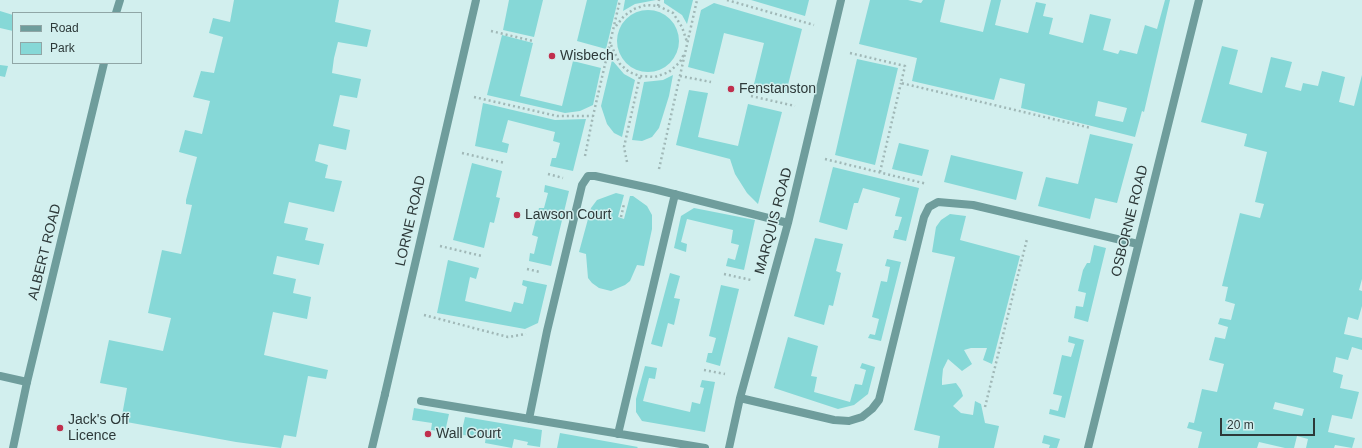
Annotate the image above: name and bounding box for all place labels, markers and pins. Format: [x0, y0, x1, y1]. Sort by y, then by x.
place label: Wisbech [560, 48, 614, 64]
marker: Wisbech [547, 51, 557, 61]
place label: Fenstanston [739, 81, 816, 97]
marker: Fenstanston [726, 84, 736, 94]
place label: Lawson Court [525, 207, 611, 223]
marker: Lawson Court [512, 210, 522, 220]
place label: Jack's Off Licence [68, 412, 129, 444]
marker: Jack's Off Licence [55, 423, 65, 433]
place label: Wall Court [436, 426, 501, 442]
marker: Wall Court [423, 429, 433, 439]

